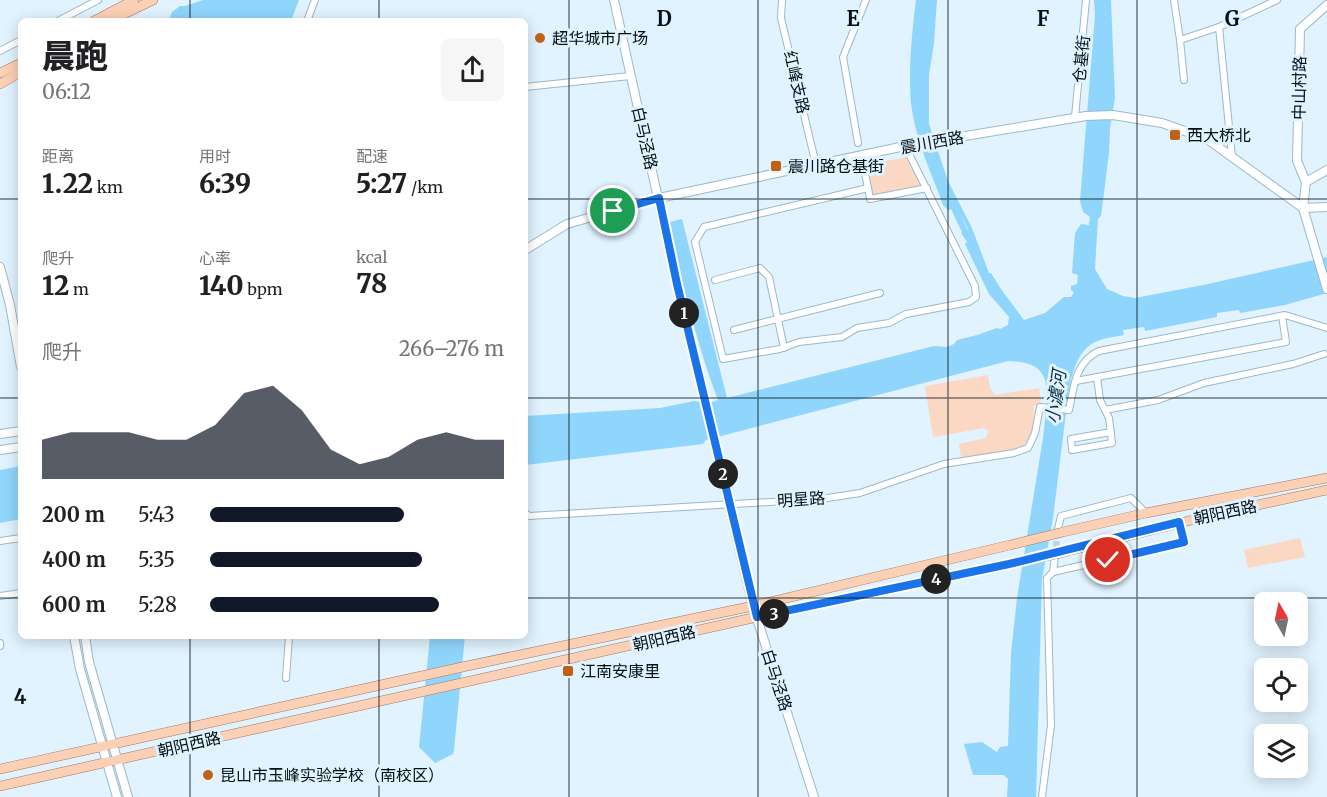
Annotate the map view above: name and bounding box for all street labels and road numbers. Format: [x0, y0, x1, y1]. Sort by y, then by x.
street label: 仓基街 [1069, 34, 1093, 84]
street label: 红峰支路 [780, 49, 814, 115]
street label: 中山村路 [1288, 56, 1310, 120]
street label: 白马泾路 [628, 105, 662, 171]
street label: 震川西路 [899, 127, 965, 157]
street label: 明星路 [776, 487, 826, 511]
street label: 朝阳西路 [1192, 496, 1258, 528]
street label: 朝阳西路 [631, 621, 697, 655]
street label: 白马泾路 [758, 646, 796, 714]
street label: 朝阳西路 [156, 727, 222, 761]

